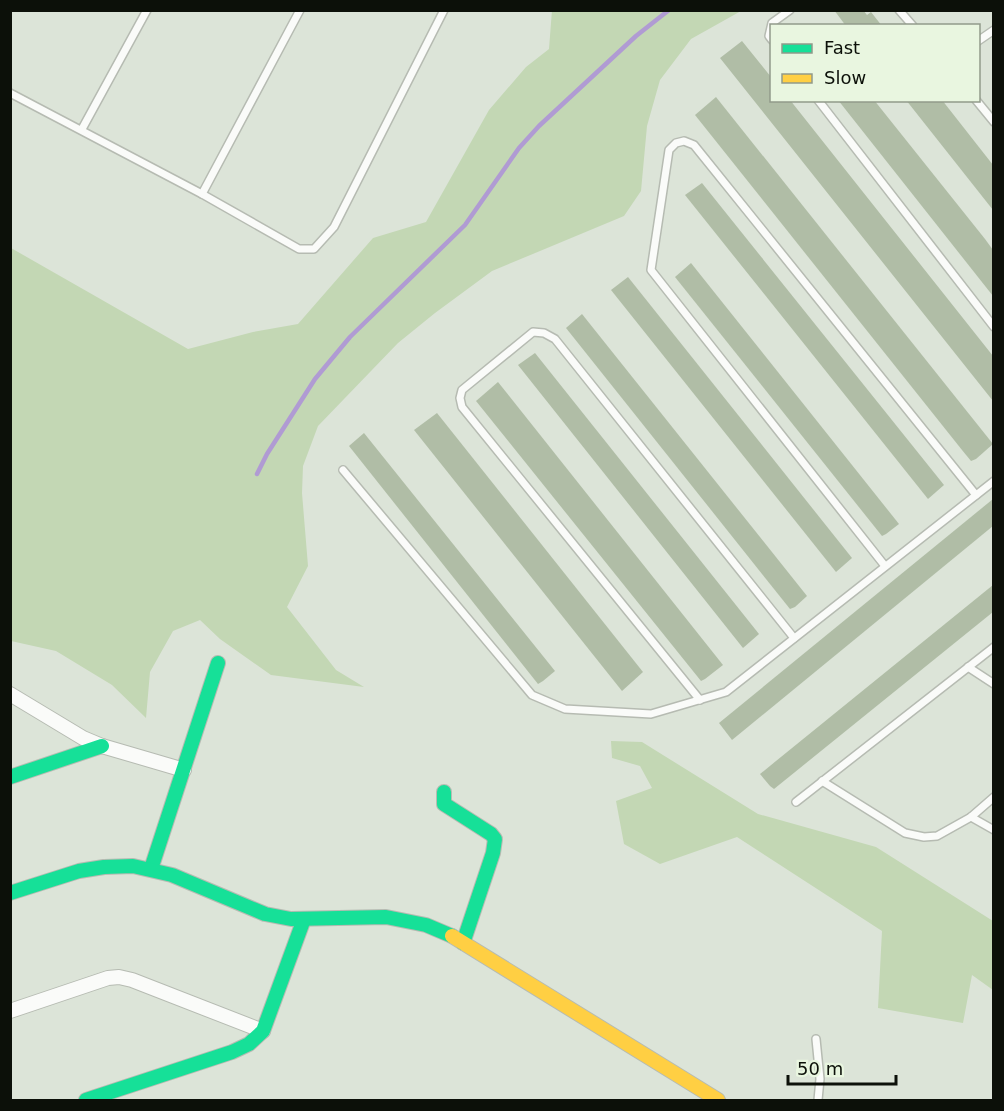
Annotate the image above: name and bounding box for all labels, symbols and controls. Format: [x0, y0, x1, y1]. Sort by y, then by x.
legend [770, 24, 980, 102]
text: Fast [824, 37, 860, 58]
text: Slow [824, 67, 866, 88]
scale bar [788, 1048, 896, 1086]
text: 50 m [797, 1058, 843, 1079]

